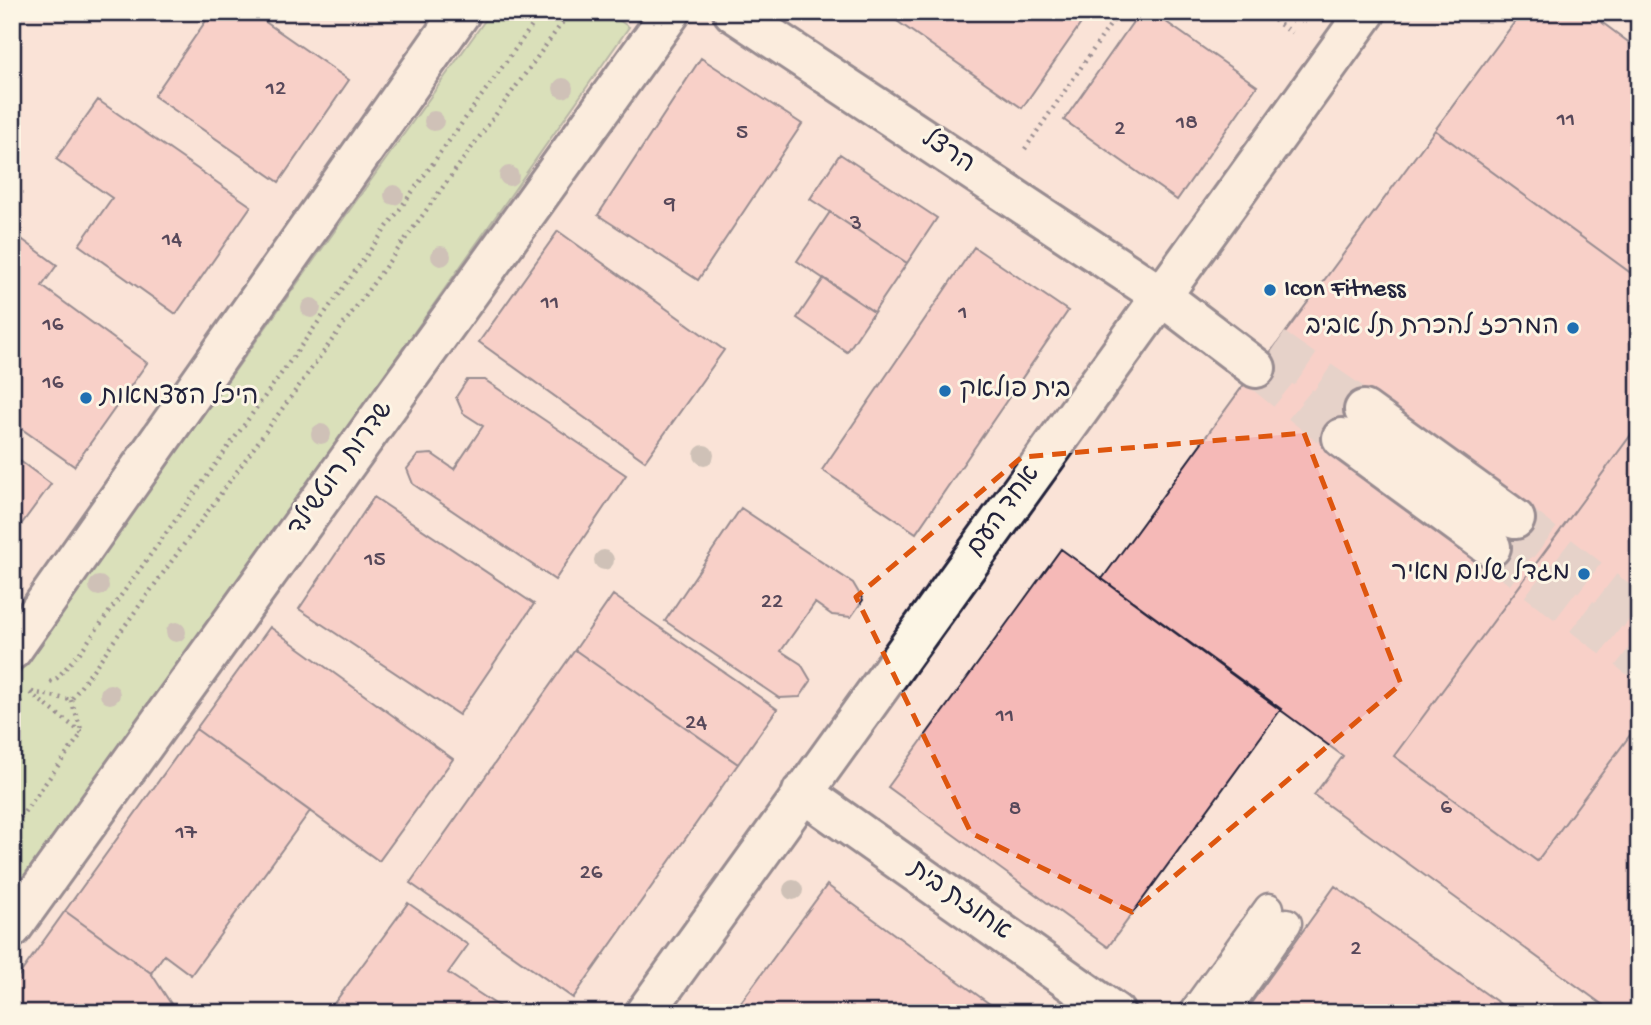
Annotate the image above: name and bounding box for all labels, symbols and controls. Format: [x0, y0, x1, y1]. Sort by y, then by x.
house number: 12 [265, 76, 286, 103]
house number: 11 [1556, 107, 1575, 134]
house number: 18 [1175, 110, 1198, 137]
house number: 2 [1114, 116, 1126, 143]
house number: 5 [736, 120, 748, 147]
street label: הרצל [914, 123, 981, 182]
house number: 9 [663, 191, 676, 218]
house number: 3 [849, 211, 862, 238]
house number: 14 [161, 227, 182, 254]
place label: Icon Fitness [1284, 275, 1407, 306]
marker: Icon Fitness [1262, 282, 1278, 298]
house number: 11 [540, 290, 559, 317]
house number: 1 [957, 300, 968, 327]
place label: המרכז להכרת תל אביב [1306, 311, 1559, 344]
house number: 16 [42, 312, 64, 339]
marker: המרכז להכרת תל אביב [1565, 320, 1581, 336]
house number: 16 [42, 370, 64, 397]
place label: בית פולאק [959, 374, 1070, 407]
place label: היכל העצמאות [98, 381, 258, 414]
marker: בית פולאק [937, 383, 953, 399]
marker: היכל העצמאות [78, 390, 94, 406]
street label: שדרות רוטשילד [281, 395, 402, 544]
street label: אחד העם [962, 460, 1048, 564]
house number: 15 [363, 547, 386, 574]
place label: מגדל שלום מאיר [1391, 557, 1570, 590]
marker: מגדל שלום מאיר [1576, 566, 1592, 582]
house number: 22 [761, 589, 783, 616]
house number: 11 [995, 703, 1014, 730]
house number: 24 [685, 710, 707, 737]
house number: 6 [1440, 795, 1452, 822]
house number: 8 [1009, 796, 1021, 823]
house number: 17 [174, 820, 198, 847]
street label: אחוזת בית [900, 854, 1016, 949]
house number: 26 [580, 860, 603, 887]
house number: 2 [1350, 936, 1362, 963]

